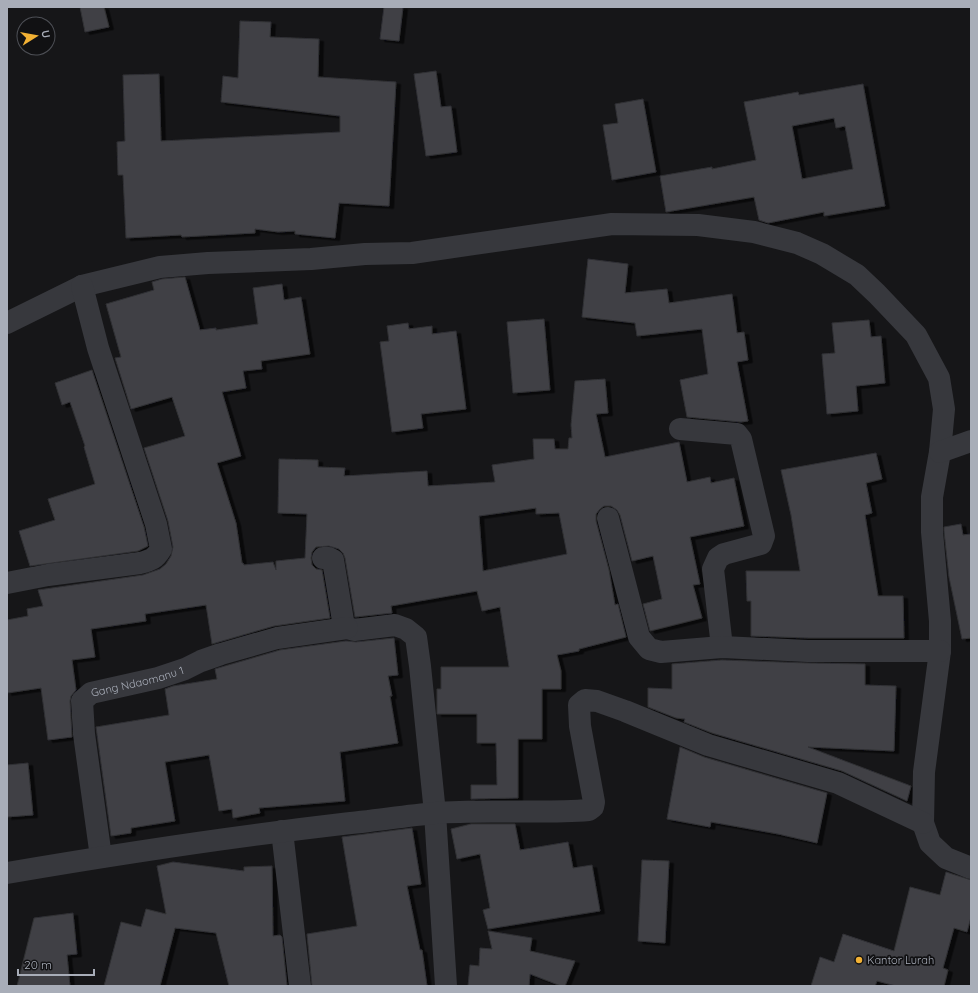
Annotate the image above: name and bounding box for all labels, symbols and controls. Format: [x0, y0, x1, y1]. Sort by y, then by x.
north arrow [16, 16, 56, 56]
text: U [38, 29, 53, 39]
street label: Gang Ndaomanu 1 [90, 663, 186, 700]
scale bar [18, 951, 94, 977]
place label: Kantor Lurah [867, 953, 934, 967]
marker: Kantor Lurah [854, 955, 864, 965]
text: 20 m [24, 957, 52, 972]

